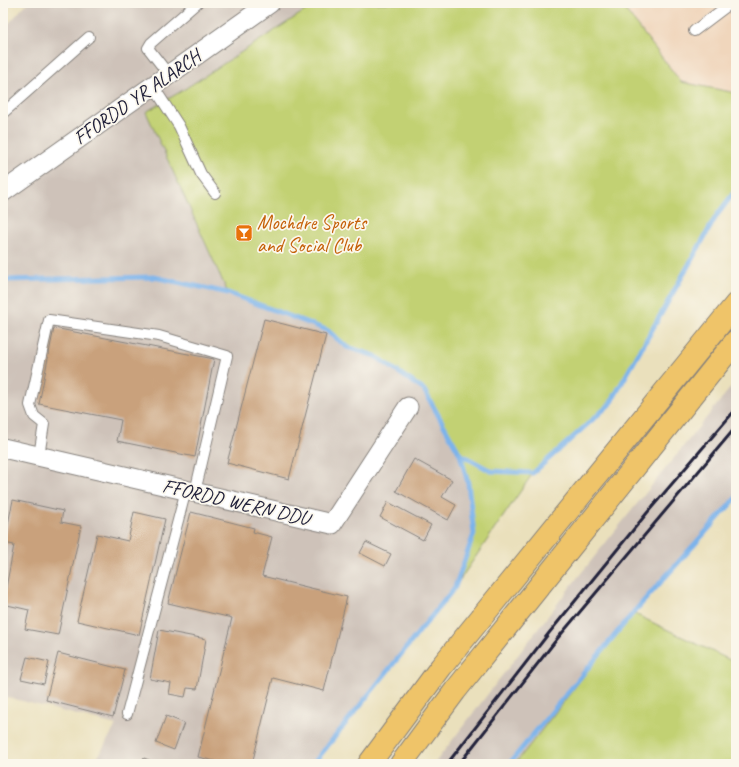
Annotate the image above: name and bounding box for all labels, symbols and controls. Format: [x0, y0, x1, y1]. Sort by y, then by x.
street label: FFORDD YR ALARCH [69, 42, 208, 150]
place label: Mochdre Sports and Social Club [257, 210, 368, 258]
bar icon: Mochdre Sports and Social Club [234, 223, 254, 243]
street label: FFORDD WERN DDU [160, 473, 315, 532]

